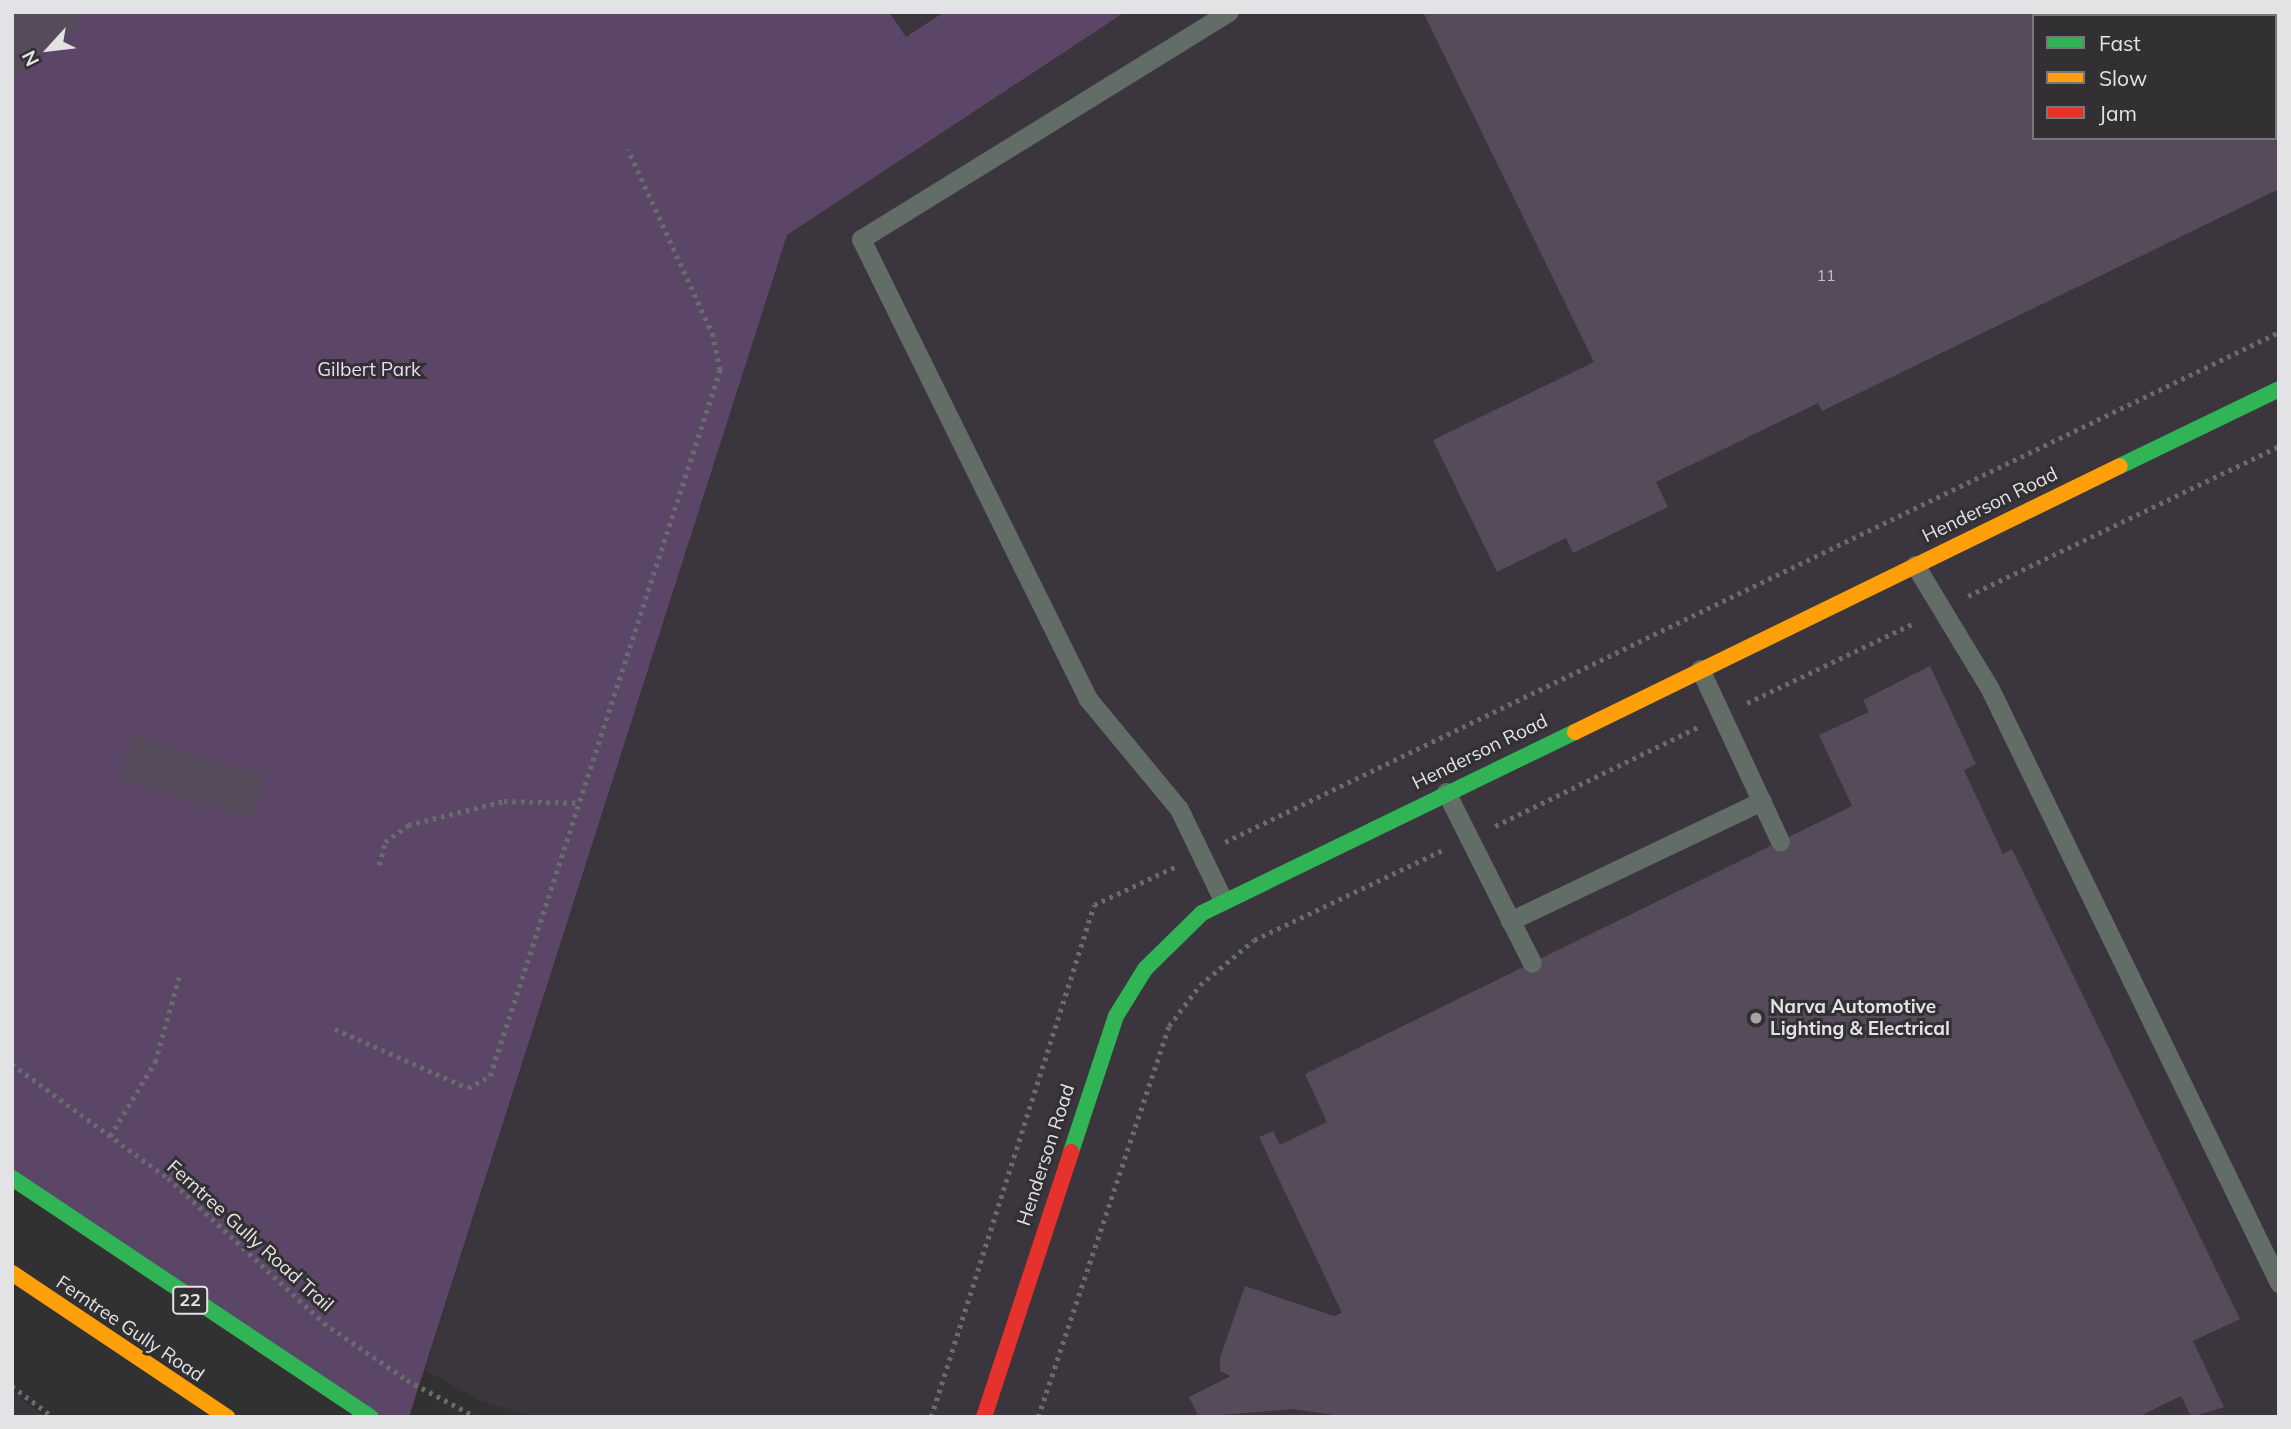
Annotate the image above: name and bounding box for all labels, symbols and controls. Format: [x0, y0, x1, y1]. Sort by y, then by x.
north arrow [14, 14, 84, 84]
legend [2032, 14, 2277, 140]
text: Fast [2099, 30, 2141, 56]
text: N [16, 47, 44, 70]
text: Slow [2099, 65, 2147, 91]
text: Jam [2099, 100, 2137, 126]
house number: 11 [1816, 265, 1836, 285]
park label: Gilbert Park [317, 359, 421, 381]
street label: Henderson Road [1919, 462, 2061, 548]
street label: Henderson Road [1409, 709, 1551, 795]
place label: Narva Automotive Lighting & Electrical [1770, 996, 1950, 1040]
marker: Narva Automotive Lighting & Electrical [1748, 1010, 1764, 1026]
street label: Henderson Road [1012, 1081, 1080, 1229]
street label: Ferntree Gully Road Trail [162, 1155, 338, 1317]
street label: Ferntree Gully Road [52, 1271, 208, 1387]
road number: 22 [171, 1286, 209, 1315]

